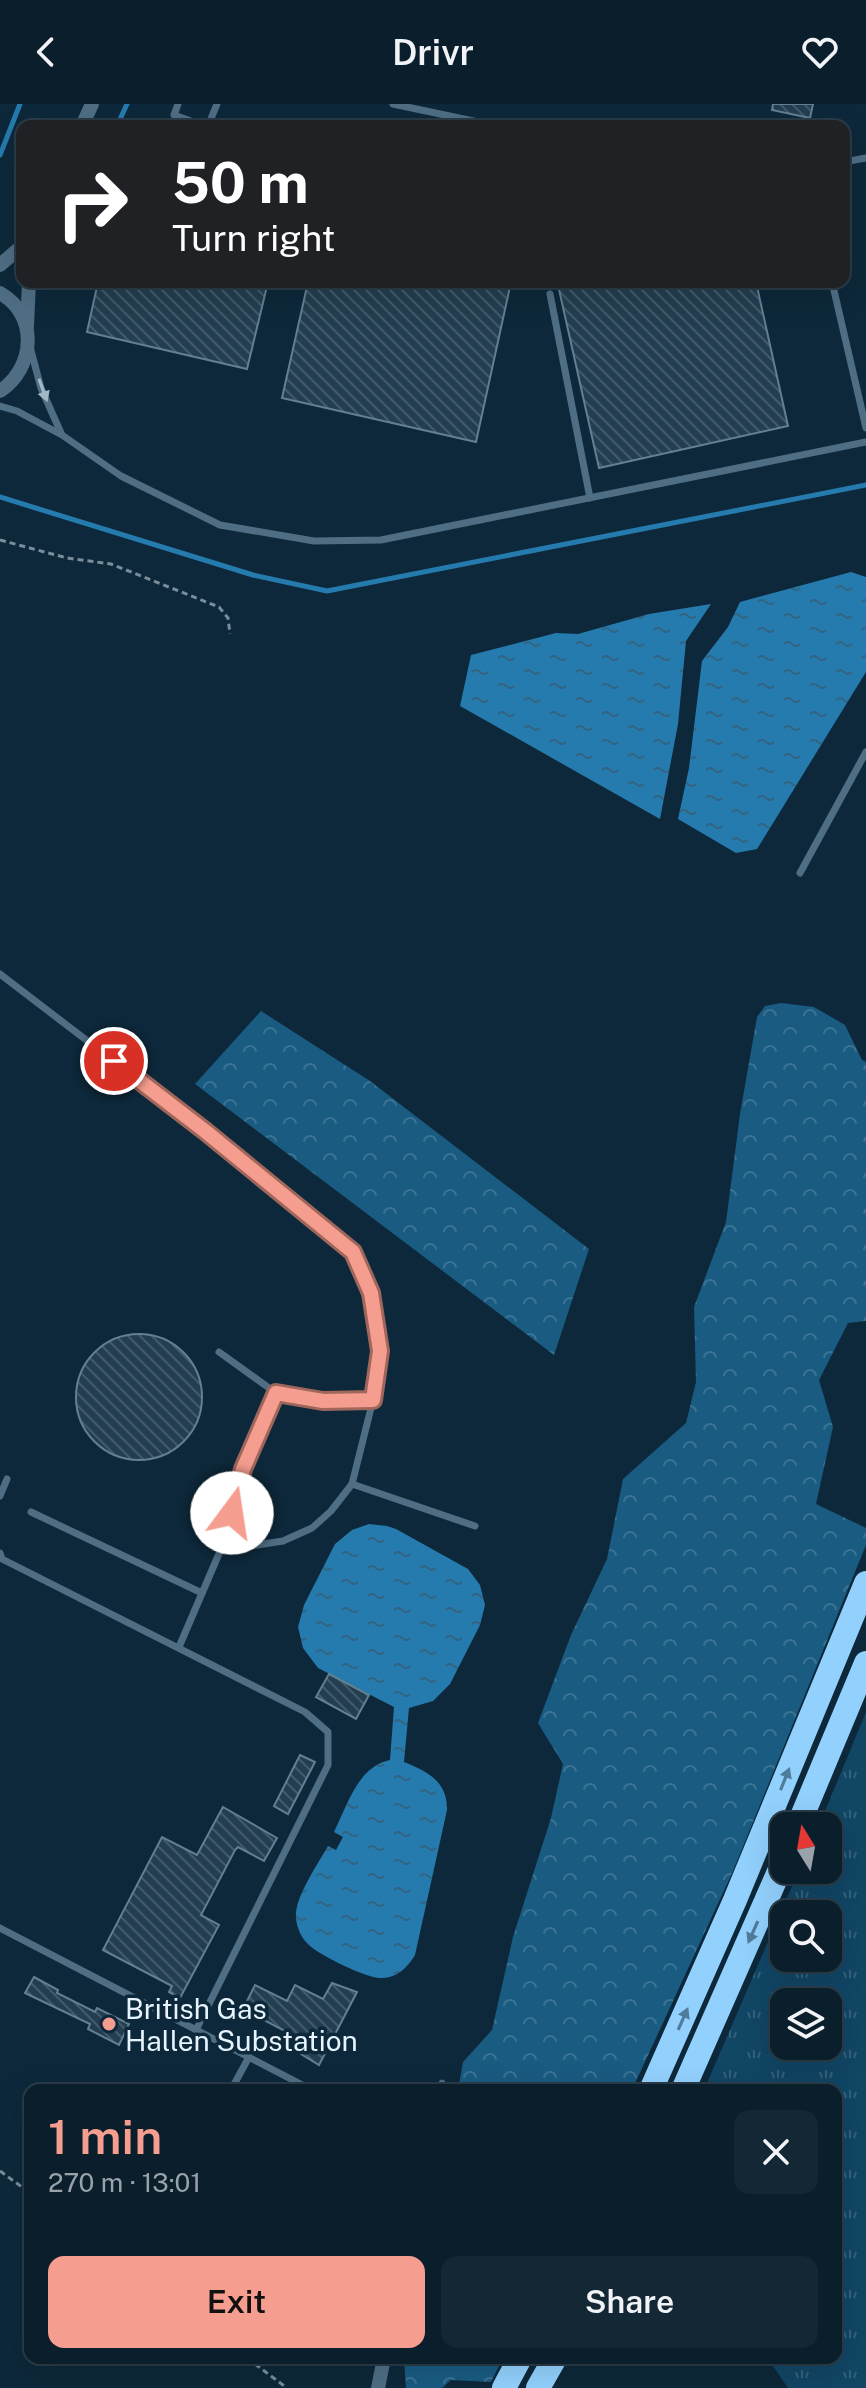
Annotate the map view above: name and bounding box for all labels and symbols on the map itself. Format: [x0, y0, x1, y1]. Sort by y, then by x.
one-way arrow [37, 378, 50, 402]
pin [80, 1027, 148, 1095]
position arrow [190, 1471, 274, 1555]
one-way arrow [779, 1767, 792, 1791]
north arrow [770, 1812, 842, 1884]
one-way arrow [747, 1920, 760, 1943]
place label: British Gas Hallen Substation [125, 1992, 358, 2057]
one-way arrow [676, 2007, 690, 2030]
marker: British Gas Hallen Substation [100, 2015, 118, 2033]

